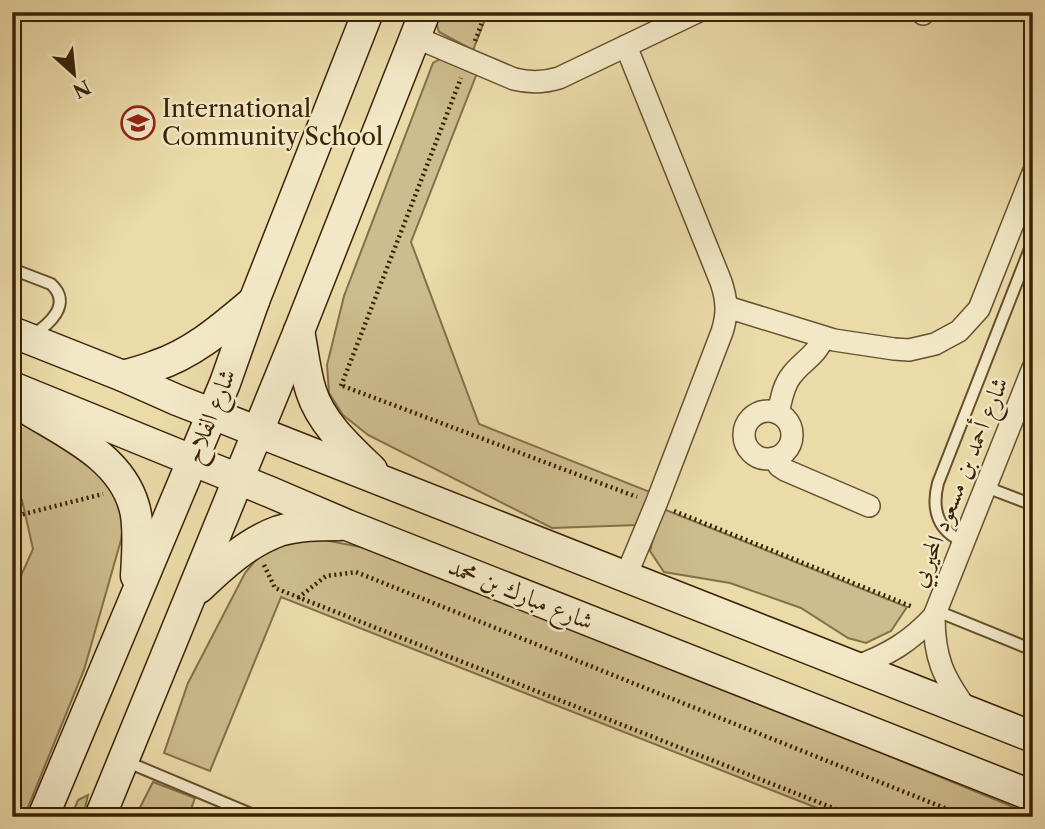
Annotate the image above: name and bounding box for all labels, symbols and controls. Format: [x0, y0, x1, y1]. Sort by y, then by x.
north arrow [38, 38, 108, 108]
text: N [69, 75, 94, 103]
place label: International Community School [162, 94, 383, 151]
school or university icon: International Community School [119, 104, 157, 142]
street label: شارع الفلاح [178, 364, 248, 470]
street label: شارع أحمد بن مسعود المحيربي [901, 372, 1019, 593]
street label: شارع مبارك بن محمد [442, 551, 598, 641]

